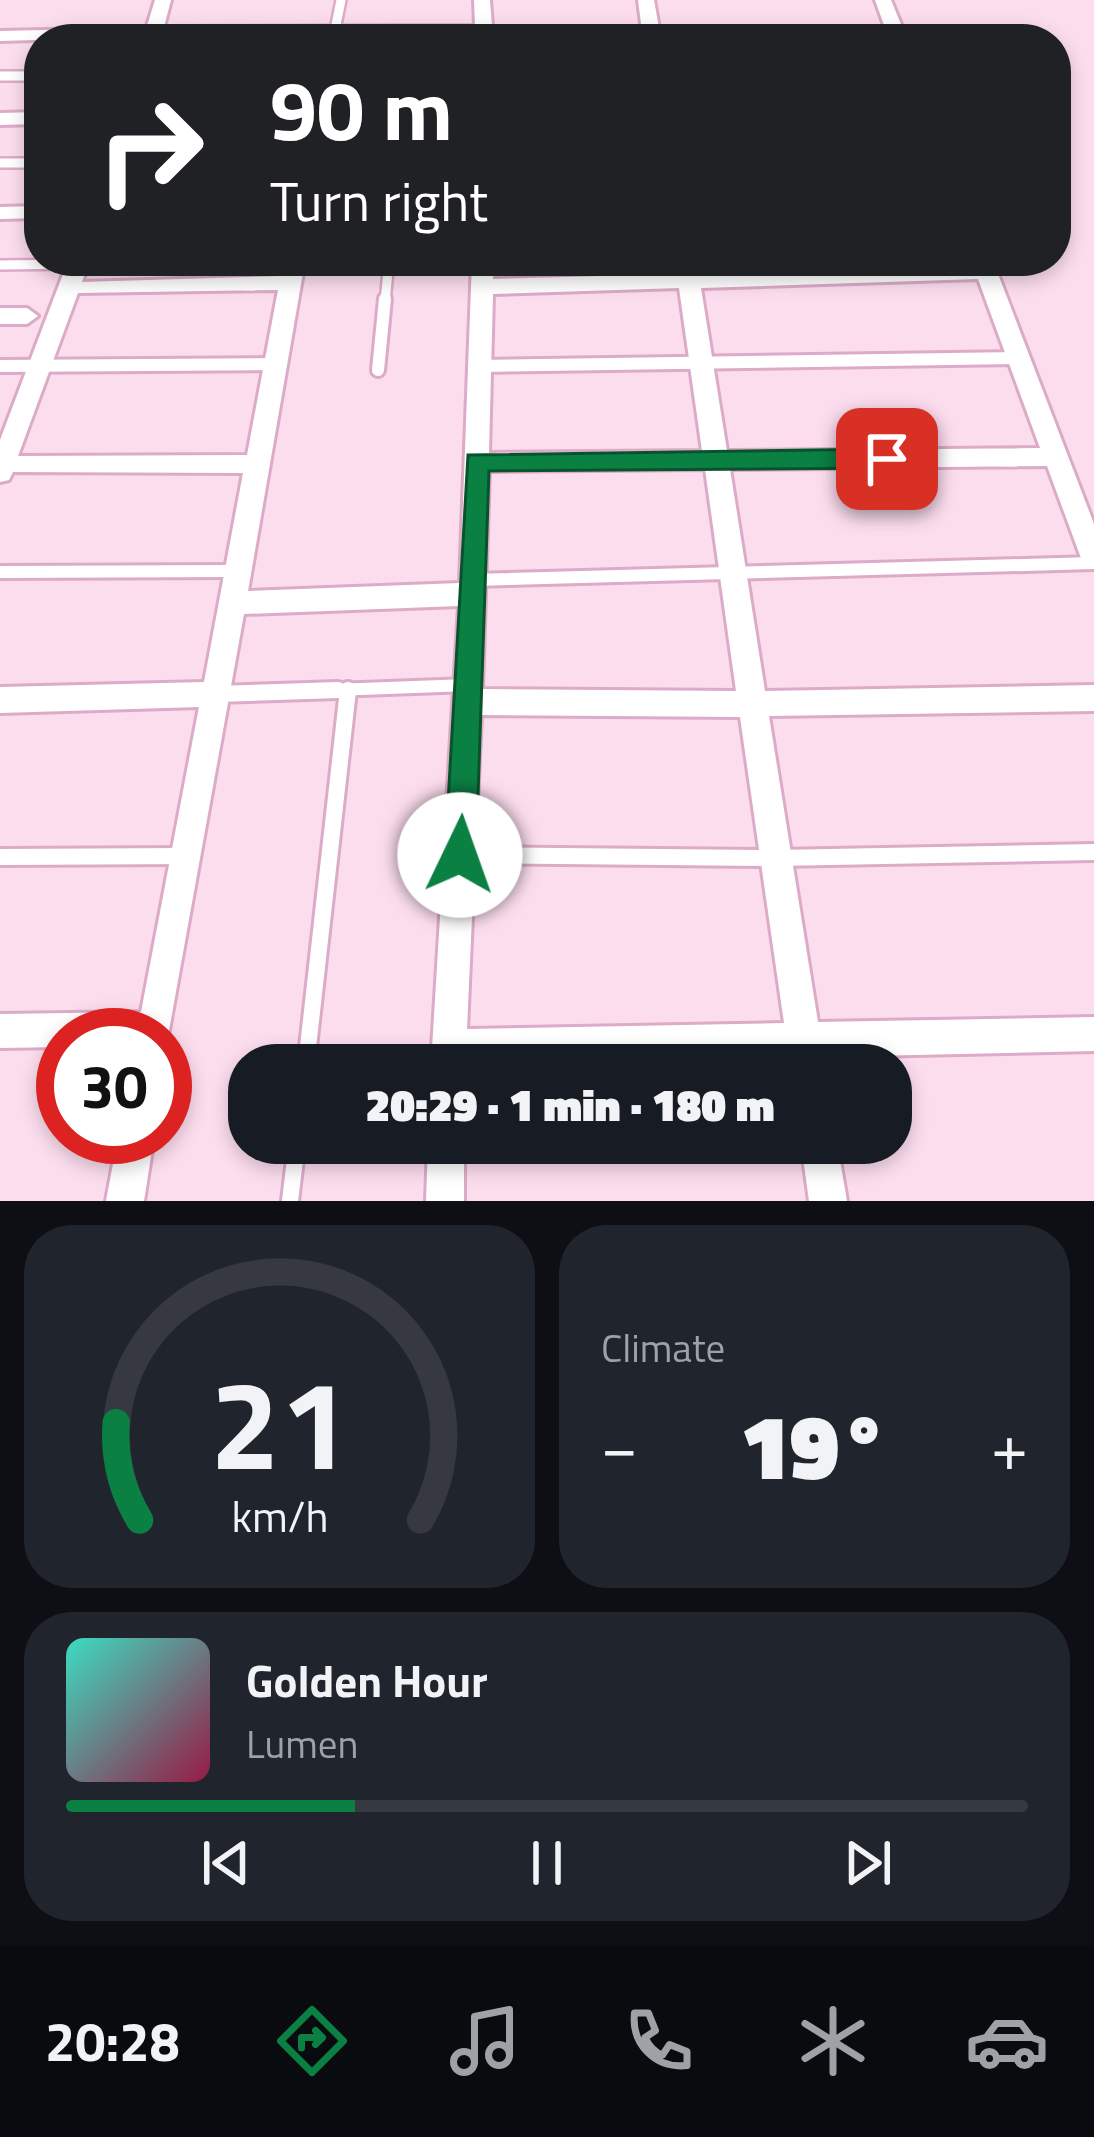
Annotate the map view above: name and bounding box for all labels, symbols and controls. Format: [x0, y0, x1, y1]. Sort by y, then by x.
text: 90 m [270, 45, 453, 173]
icon: right [72, 72, 228, 228]
text: Turn right [270, 160, 488, 242]
pin [836, 408, 938, 510]
icon: arrive [854, 426, 920, 492]
position arrow [397, 792, 523, 918]
speed limit sign: 30 [36, 1008, 192, 1164]
text: 20:29 · 1 min · 180 m [366, 1070, 774, 1138]
text: Climate [601, 1318, 725, 1377]
text: 21 [210, 1328, 349, 1517]
text: 19° [740, 1377, 889, 1514]
text: − [601, 1395, 638, 1496]
text: + [991, 1395, 1028, 1496]
text: km/h [231, 1482, 328, 1548]
text: Golden Hour [246, 1646, 488, 1714]
text: Lumen [246, 1714, 358, 1773]
icon: previous [193, 1830, 259, 1896]
icon: pause [514, 1830, 580, 1896]
icon: next [835, 1830, 901, 1896]
icon: directions [270, 1999, 354, 2083]
icon: music [443, 1999, 527, 2083]
icon: phone [617, 1999, 701, 2083]
icon: climate [791, 1999, 875, 2083]
icon: car [965, 1999, 1049, 2083]
text: 20:28 [45, 2000, 180, 2082]

